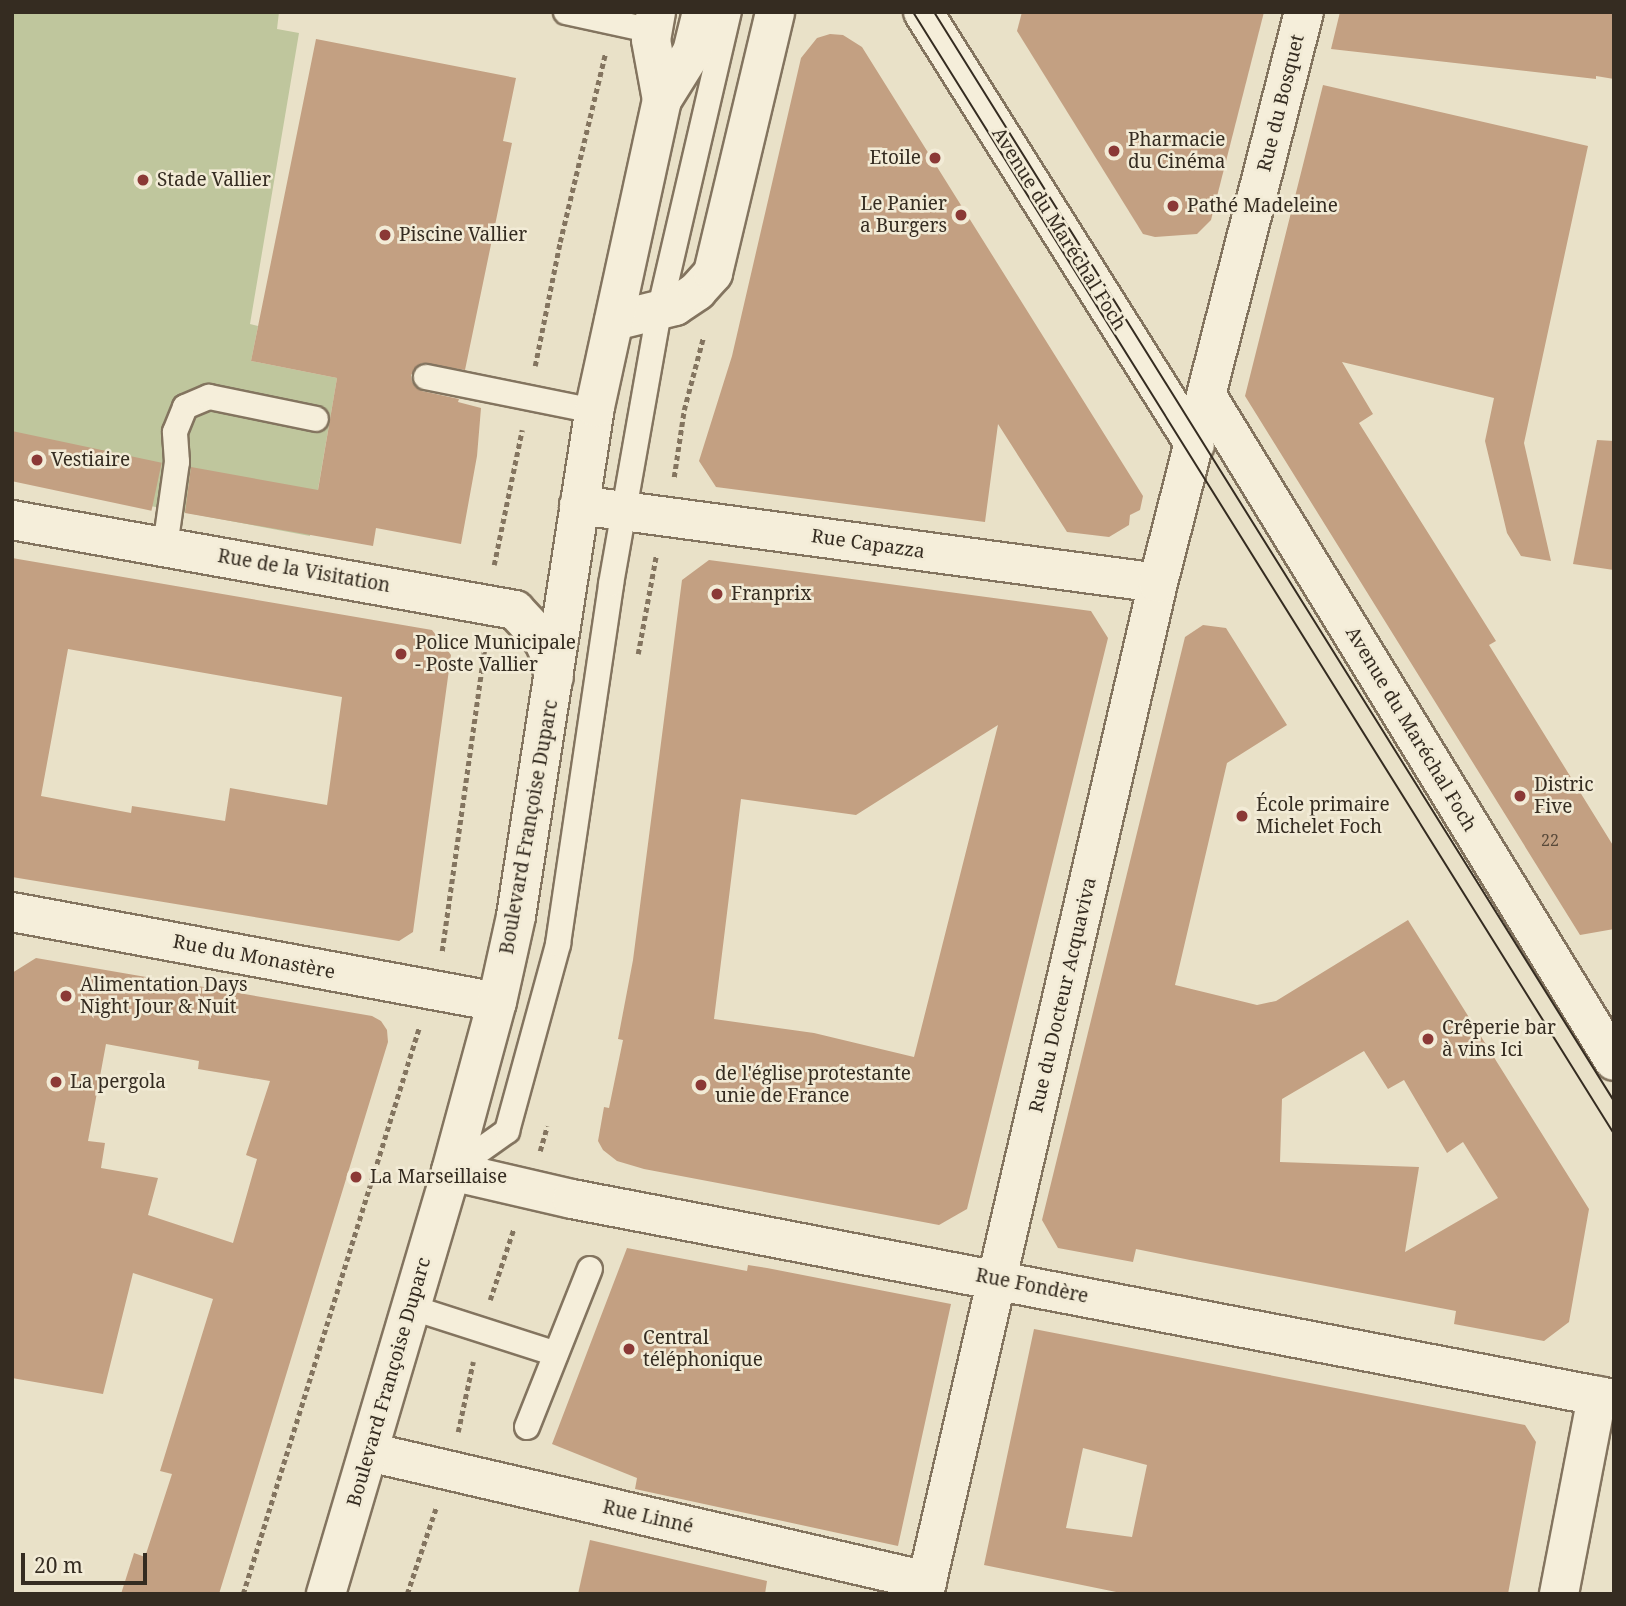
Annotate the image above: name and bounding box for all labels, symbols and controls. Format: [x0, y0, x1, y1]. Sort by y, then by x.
street label: Rue du Bosquet [1253, 32, 1309, 174]
street label: Avenue du Maréchal Foch [987, 123, 1131, 335]
place label: Pharmacie du Cinéma [1128, 129, 1225, 173]
marker: Pharmacie du Cinéma [1106, 143, 1122, 159]
place label: Etoile [869, 147, 921, 169]
marker: Etoile [927, 150, 943, 166]
place label: Stade Vallier [157, 169, 271, 191]
marker: Stade Vallier [135, 172, 151, 188]
place label: Le Panier a Burgers [860, 193, 947, 237]
place label: Pathé Madeleine [1187, 195, 1338, 217]
marker: Pathé Madeleine [1165, 198, 1181, 214]
marker: Le Panier a Burgers [953, 207, 969, 223]
place label: Piscine Vallier [399, 224, 527, 246]
marker: Piscine Vallier [377, 227, 393, 243]
place label: Vestiaire [51, 449, 130, 471]
marker: Vestiaire [29, 452, 45, 468]
street label: Rue Capazza [810, 525, 926, 563]
street label: Rue de la Visitation [216, 545, 392, 597]
place label: Franprix [731, 583, 811, 605]
marker: Franprix [709, 586, 725, 602]
street label: Avenue du Maréchal Foch [1341, 622, 1481, 836]
place label: Police Municipale - Poste Vallier [415, 632, 576, 676]
marker: Police Municipale - Poste Vallier [393, 646, 409, 662]
street label: Boulevard Françoise Duparc [495, 698, 563, 956]
place label: Distric Five [1534, 774, 1594, 818]
marker: Distric Five [1512, 788, 1528, 804]
place label: École primaire Michelet Foch [1256, 794, 1390, 838]
marker: École primaire Michelet Foch [1234, 808, 1250, 824]
house number: 22 [1541, 830, 1559, 850]
street label: Rue du Docteur Acquaviva [1025, 875, 1101, 1115]
street label: Rue du Monastère [171, 930, 337, 984]
place label: Alimentation Days Night Jour & Nuit [80, 974, 247, 1018]
marker: Alimentation Days Night Jour & Nuit [58, 988, 74, 1004]
place label: Crêperie bar à vins Ici [1442, 1017, 1556, 1061]
marker: Crêperie bar à vins Ici [1420, 1031, 1436, 1047]
place label: de l'église protestante unie de France [715, 1063, 911, 1107]
place label: La pergola [70, 1071, 166, 1093]
marker: La pergola [48, 1074, 64, 1090]
marker: de l'église protestante unie de France [693, 1077, 709, 1093]
place label: La Marseillaise [370, 1166, 507, 1188]
marker: La Marseillaise [348, 1169, 364, 1185]
street label: Boulevard Françoise Duparc [342, 1255, 436, 1509]
street label: Rue Fondère [974, 1264, 1090, 1308]
place label: Central téléphonique [643, 1327, 763, 1371]
marker: Central téléphonique [621, 1341, 637, 1357]
street label: Rue Linné [601, 1496, 695, 1538]
scale bar [24, 1540, 150, 1584]
text: 20 m [34, 1551, 83, 1579]

